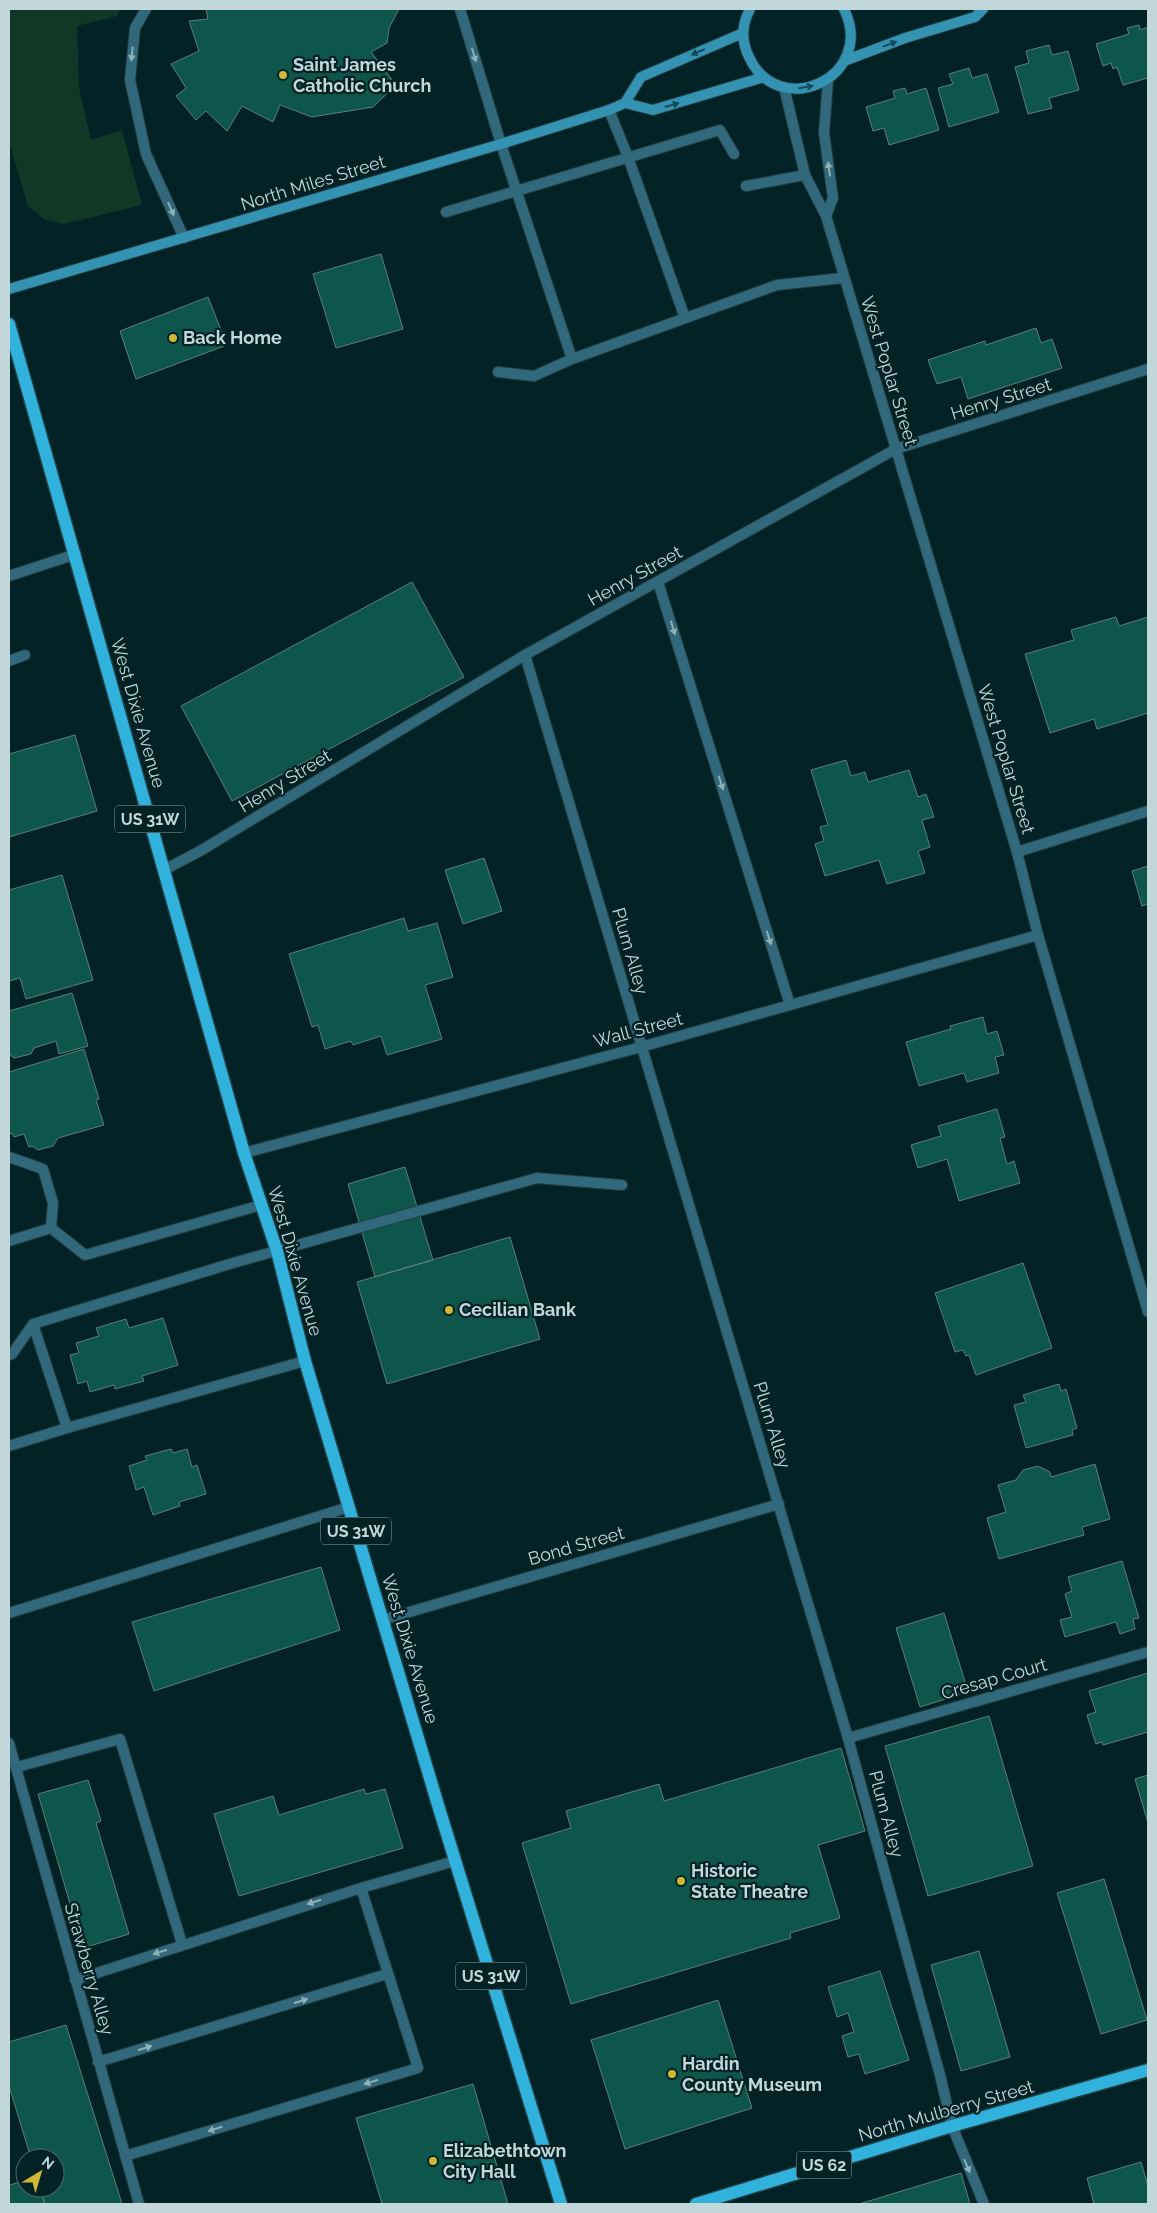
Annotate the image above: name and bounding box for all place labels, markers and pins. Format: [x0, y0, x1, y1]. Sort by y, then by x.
place label: Saint James Catholic Church [293, 54, 431, 96]
marker: Saint James Catholic Church [277, 69, 289, 81]
place label: Back Home [183, 327, 282, 348]
marker: Back Home [167, 332, 179, 344]
place label: Cecilian Bank [459, 1299, 577, 1320]
marker: Cecilian Bank [443, 1304, 455, 1316]
place label: Historic State Theatre [691, 1860, 808, 1902]
marker: Historic State Theatre [675, 1875, 687, 1887]
place label: Hardin County Museum [682, 2053, 822, 2095]
marker: Hardin County Museum [666, 2068, 678, 2080]
place label: Elizabethtown City Hall [443, 2140, 567, 2182]
marker: Elizabethtown City Hall [427, 2155, 439, 2167]

